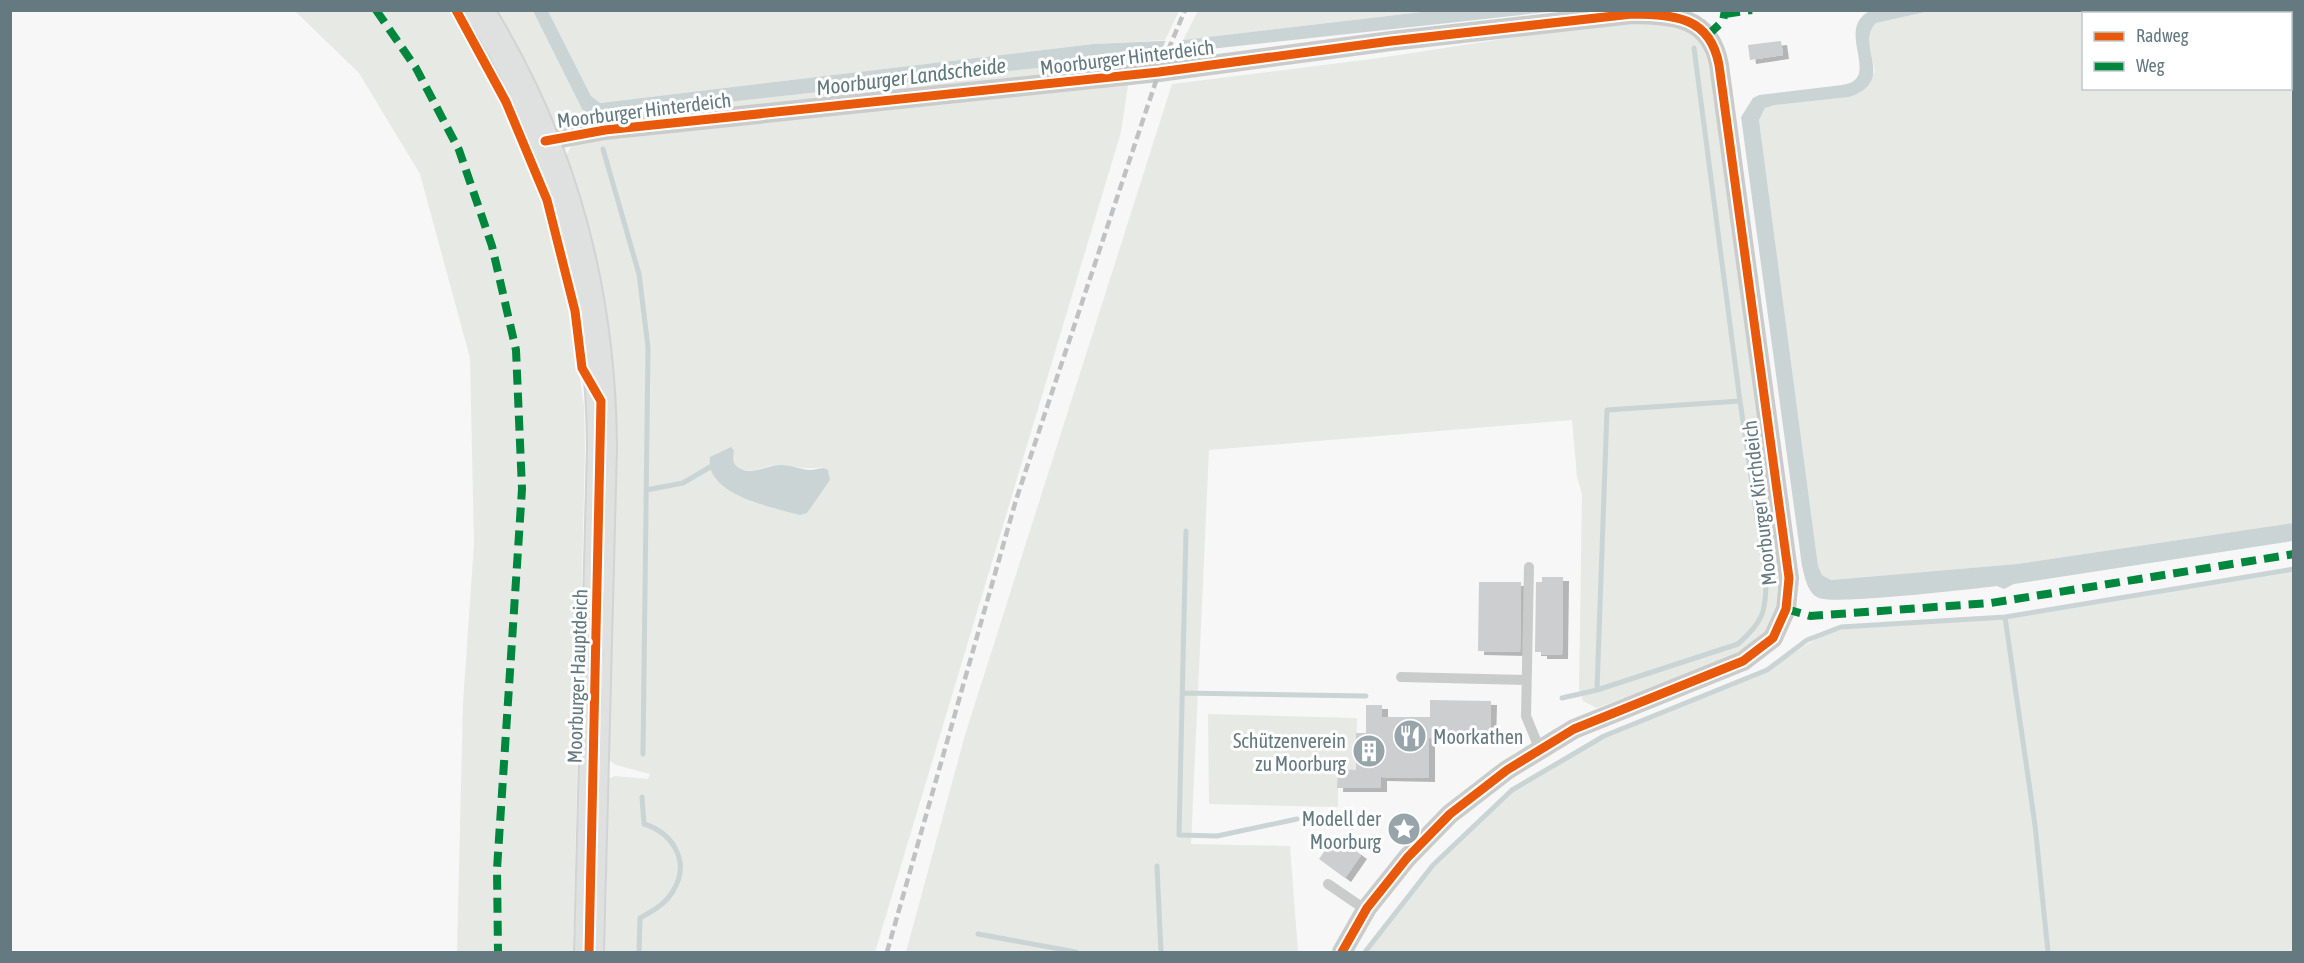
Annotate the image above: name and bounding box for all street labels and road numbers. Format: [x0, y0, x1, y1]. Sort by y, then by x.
street label: Moorburger Hinterdeich [1039, 35, 1215, 79]
street label: Moorburger Hinterdeich [556, 88, 732, 132]
street label: Moorburger Kirchdeich [1737, 419, 1781, 587]
street label: Moorburger Hauptdeich [562, 588, 592, 764]

